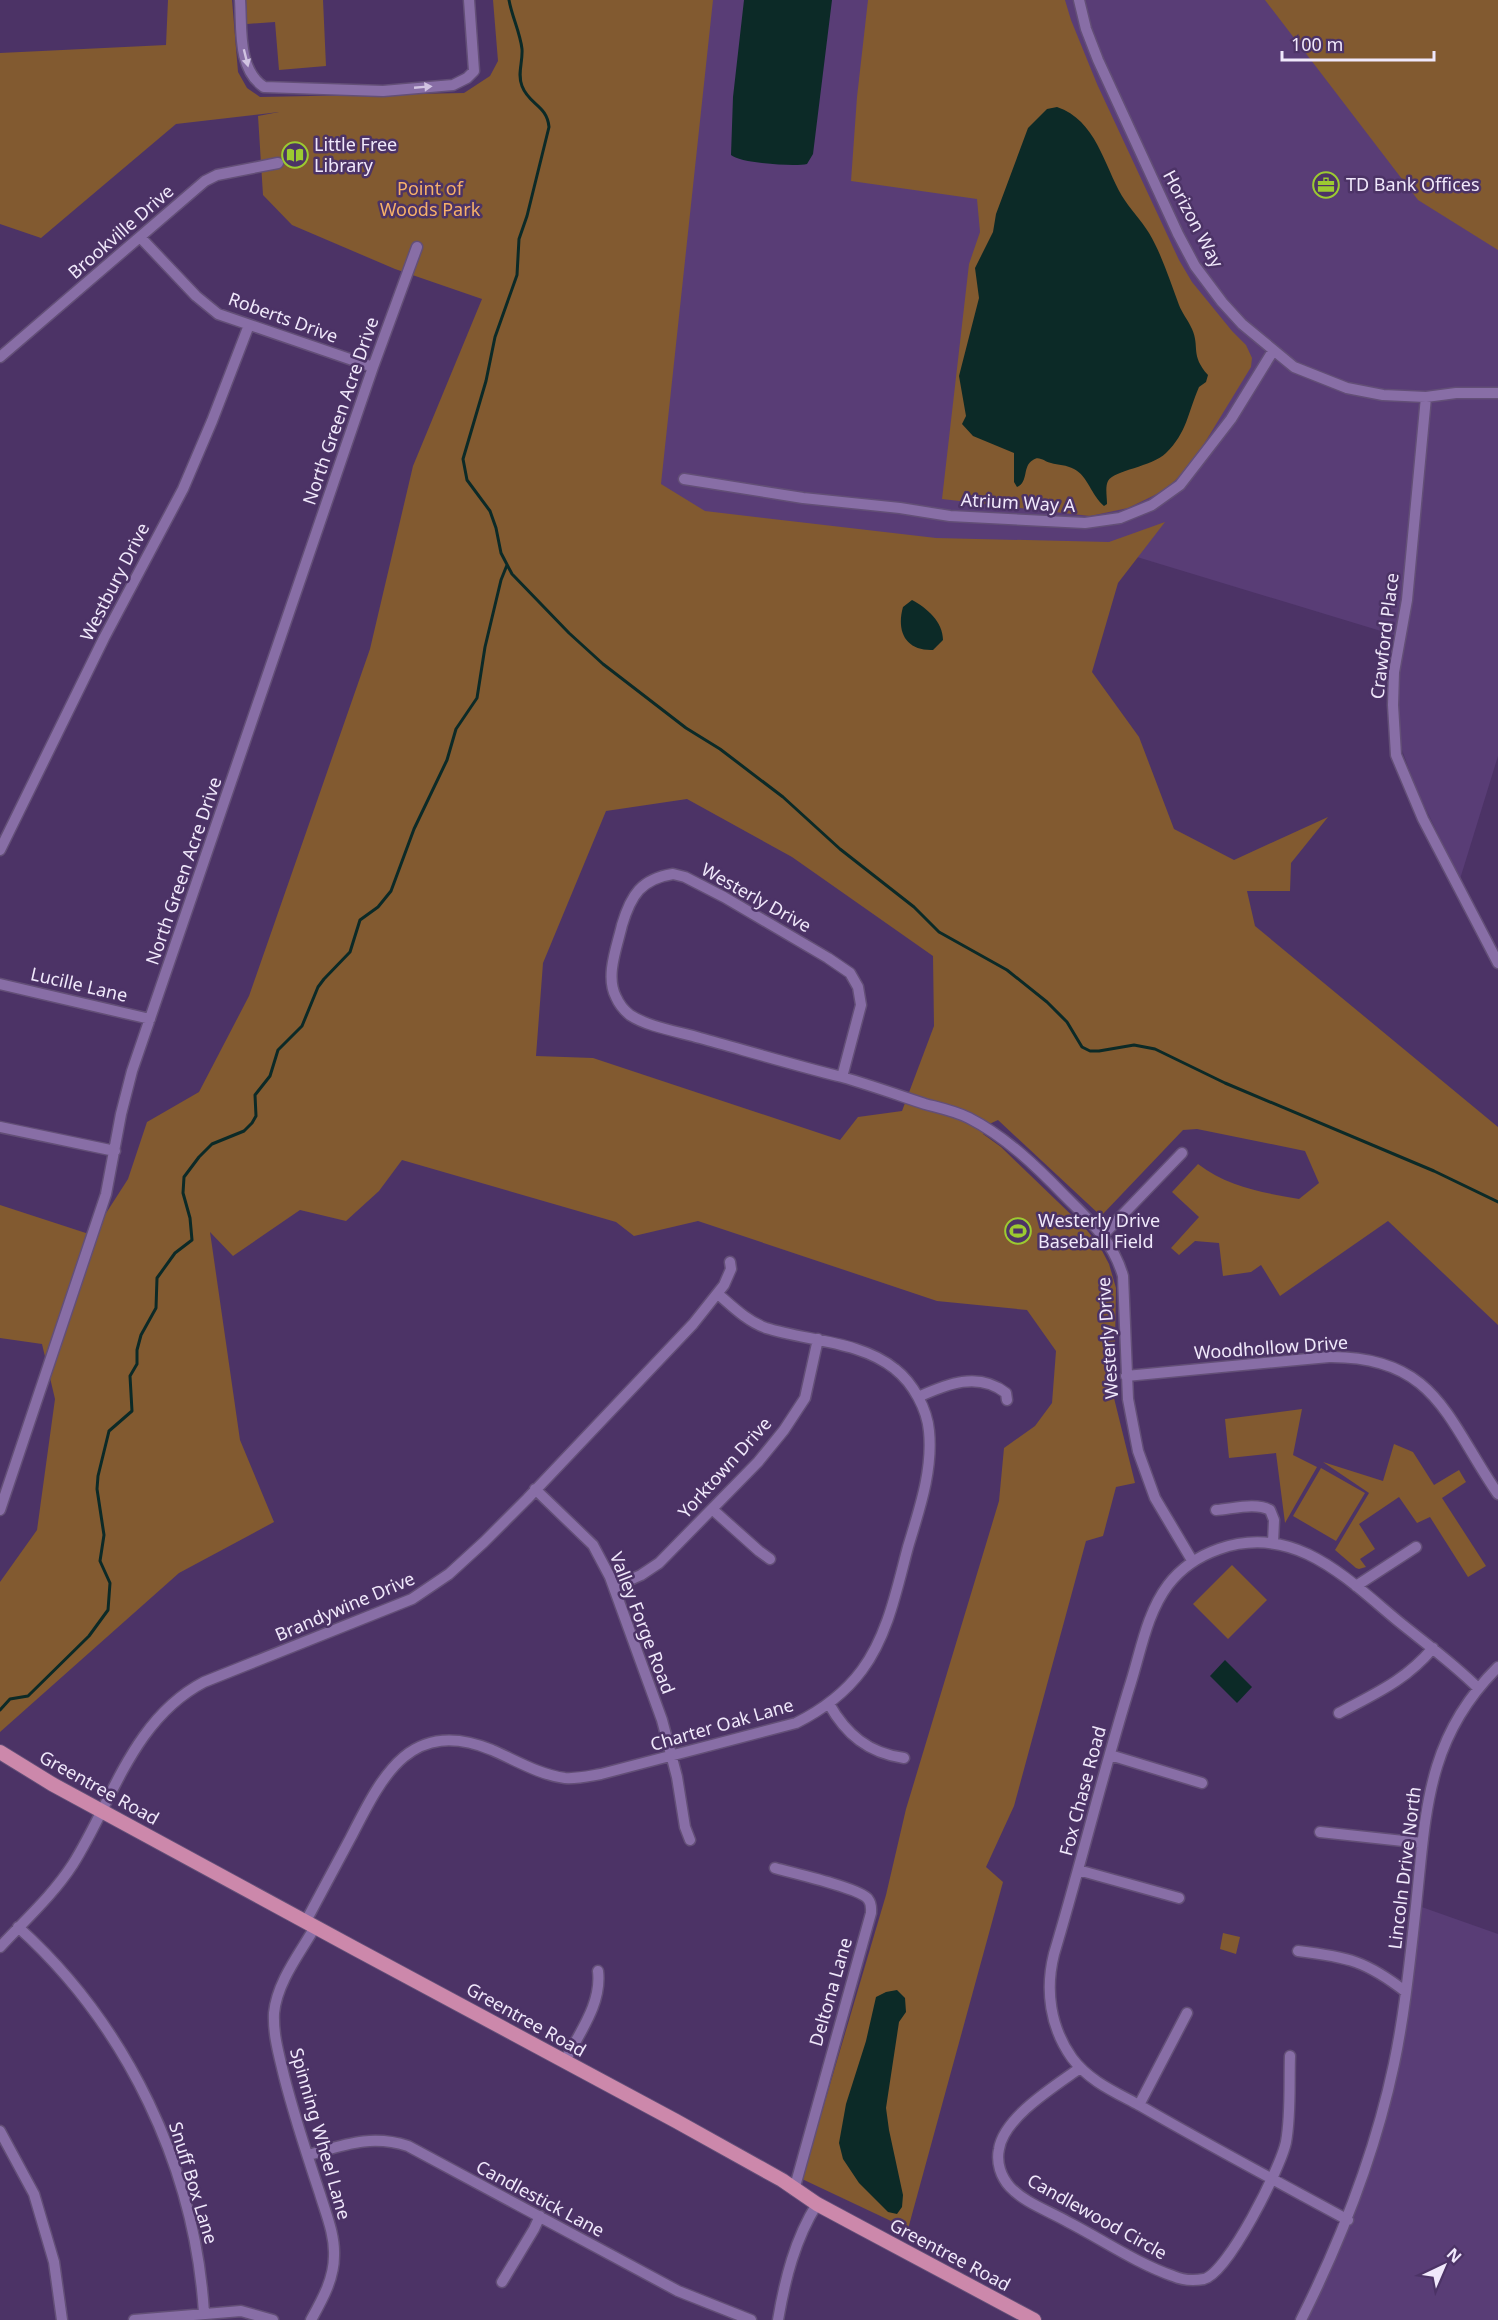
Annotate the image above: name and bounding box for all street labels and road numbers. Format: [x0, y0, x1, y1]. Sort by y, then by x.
street label: Horizon Way [1158, 166, 1230, 272]
street label: Brookville Drive [62, 179, 178, 284]
street label: Roberts Drive [225, 286, 342, 348]
street label: North Green Acre Drive [297, 314, 383, 508]
street label: Atrium Way A [960, 487, 1076, 517]
street label: Westbury Drive [74, 518, 154, 645]
street label: Crawford Place [1364, 571, 1404, 700]
street label: North Green Acre Drive [140, 774, 226, 968]
street label: Westerly Drive [697, 857, 816, 937]
street label: Lucille Lane [28, 961, 130, 1007]
street label: Westerly Drive [1091, 1276, 1123, 1400]
street label: Woodhollow Drive [1193, 1330, 1349, 1364]
street label: Yorktown Drive [672, 1411, 776, 1523]
street label: Valley Forge Road [605, 1548, 681, 1697]
street label: Brandywine Drive [271, 1566, 418, 1646]
street label: Charter Oak Lane [647, 1692, 796, 1756]
street label: Fox Chase Road [1053, 1723, 1111, 1858]
street label: Greentree Road [35, 1744, 164, 1830]
street label: Lincoln Drive North [1382, 1785, 1426, 1951]
street label: Deltona Lane [803, 1935, 857, 2049]
street label: Greentree Road [462, 1976, 591, 2062]
street label: Spinning Wheel Lane [285, 2045, 357, 2222]
street label: Snuff Box Lane [164, 2119, 224, 2247]
street label: Candlestick Lane [472, 2154, 609, 2242]
street label: Candlewood Circle [1023, 2168, 1172, 2265]
street label: Greentree Road [886, 2212, 1015, 2296]

